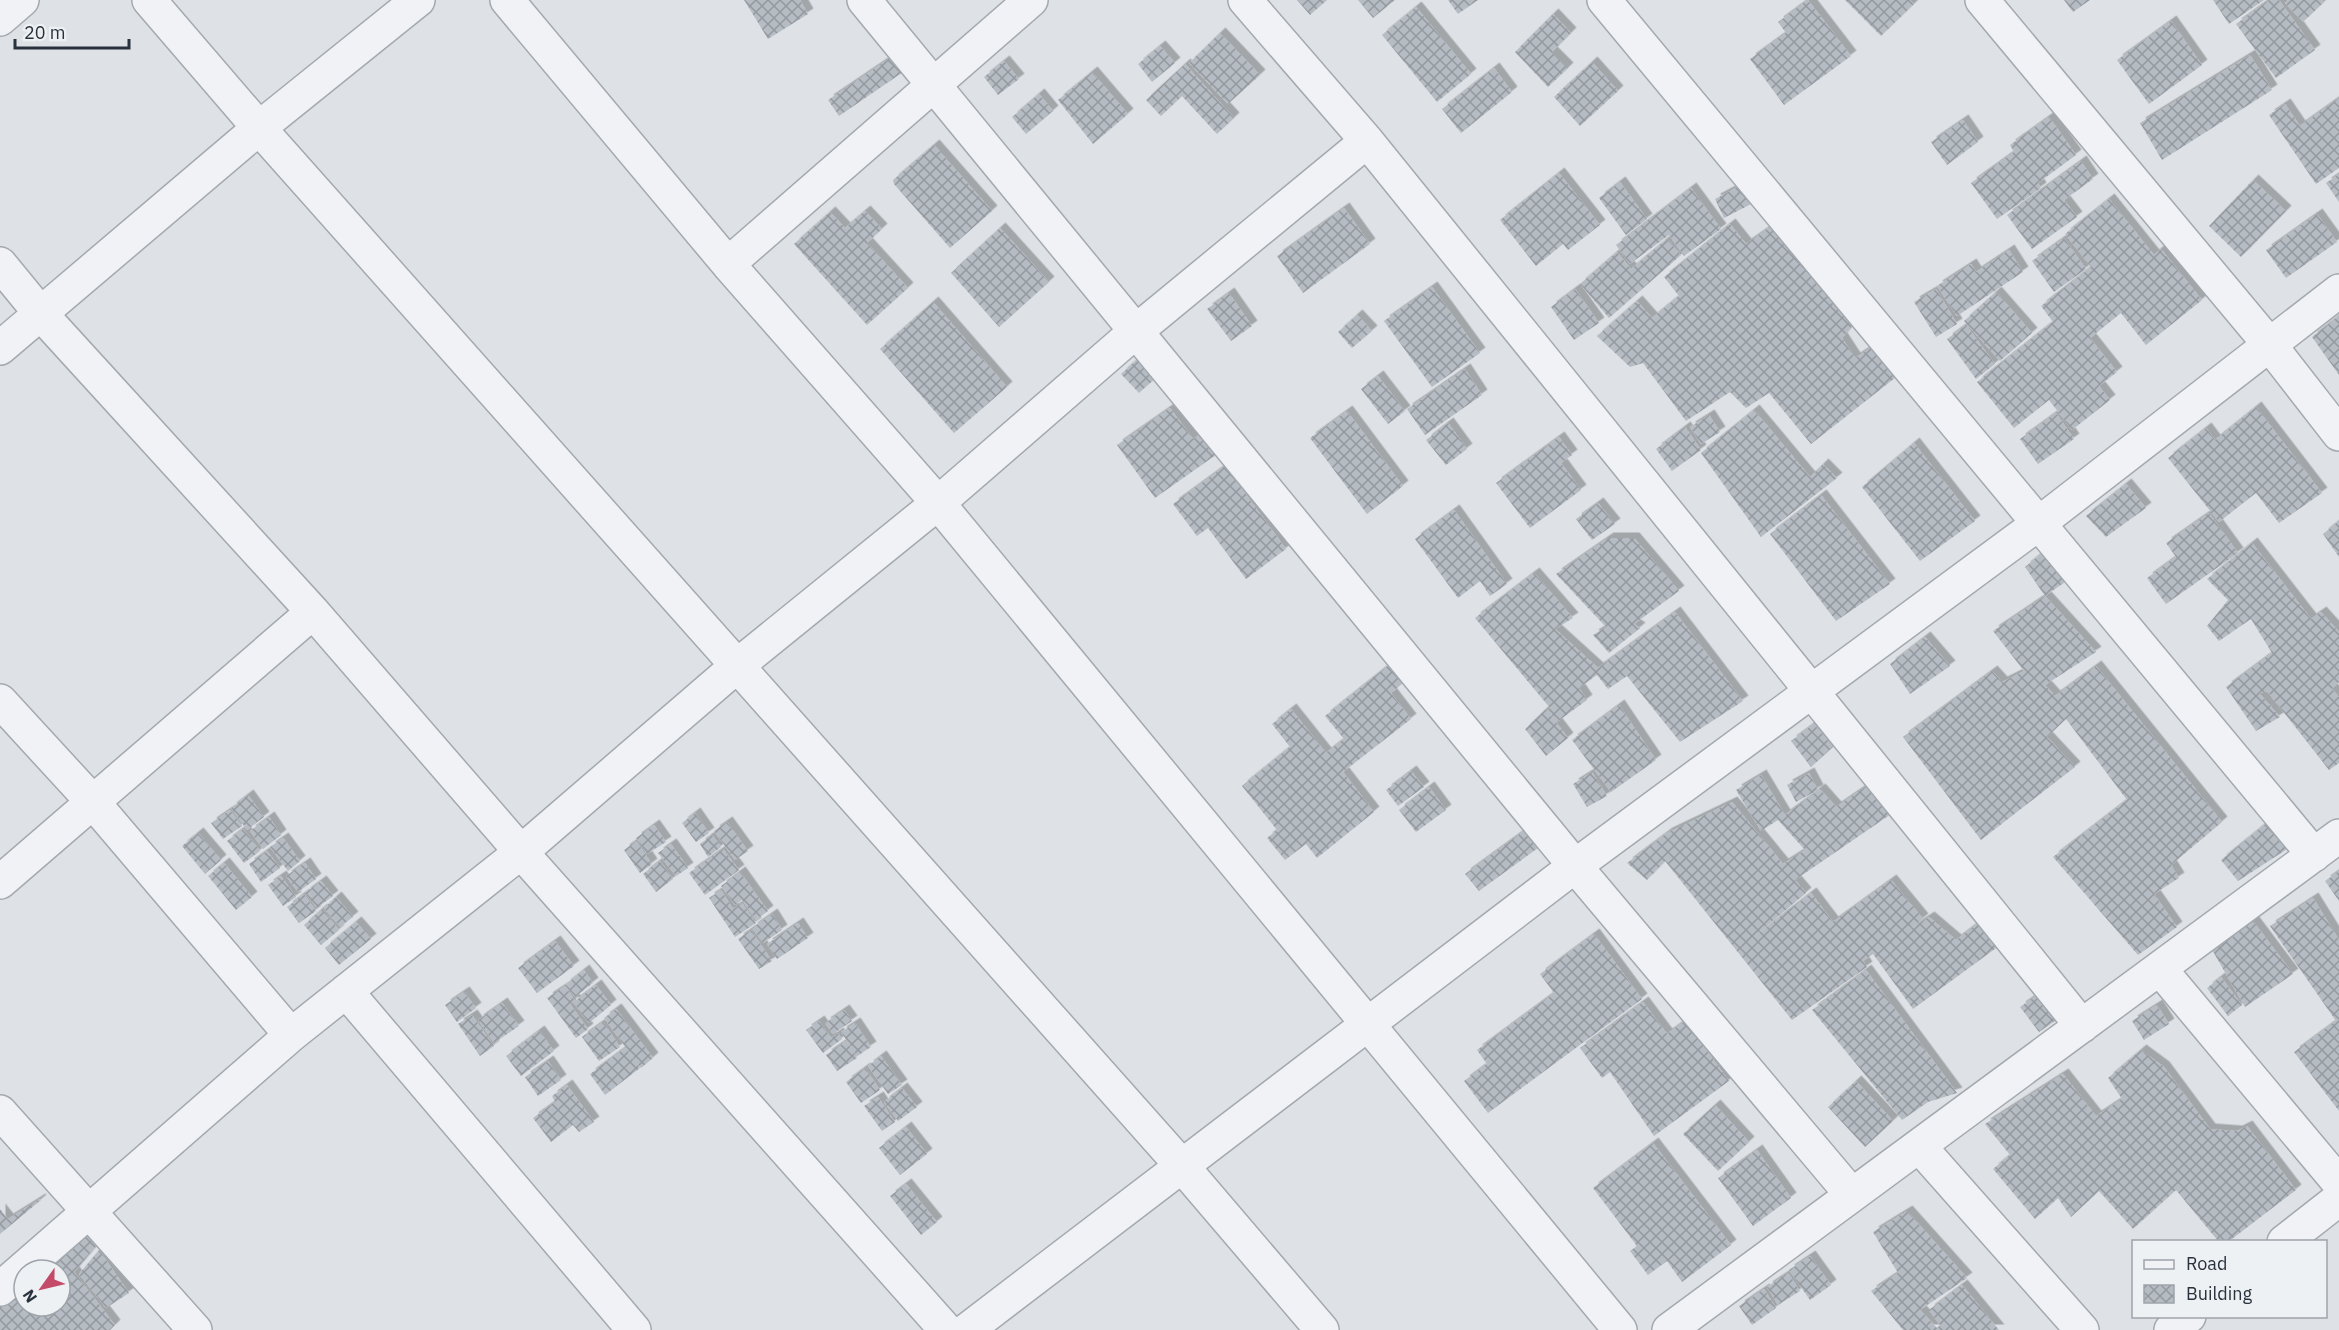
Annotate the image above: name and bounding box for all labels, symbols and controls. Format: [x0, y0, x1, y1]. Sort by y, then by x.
scale bar [15, 12, 129, 50]
text: 20 m [24, 21, 66, 44]
legend [2132, 1240, 2327, 1318]
text: Road [2186, 1252, 2227, 1275]
north arrow [12, 1258, 72, 1318]
text: Building [2186, 1282, 2253, 1305]
text: N [18, 1286, 41, 1307]

